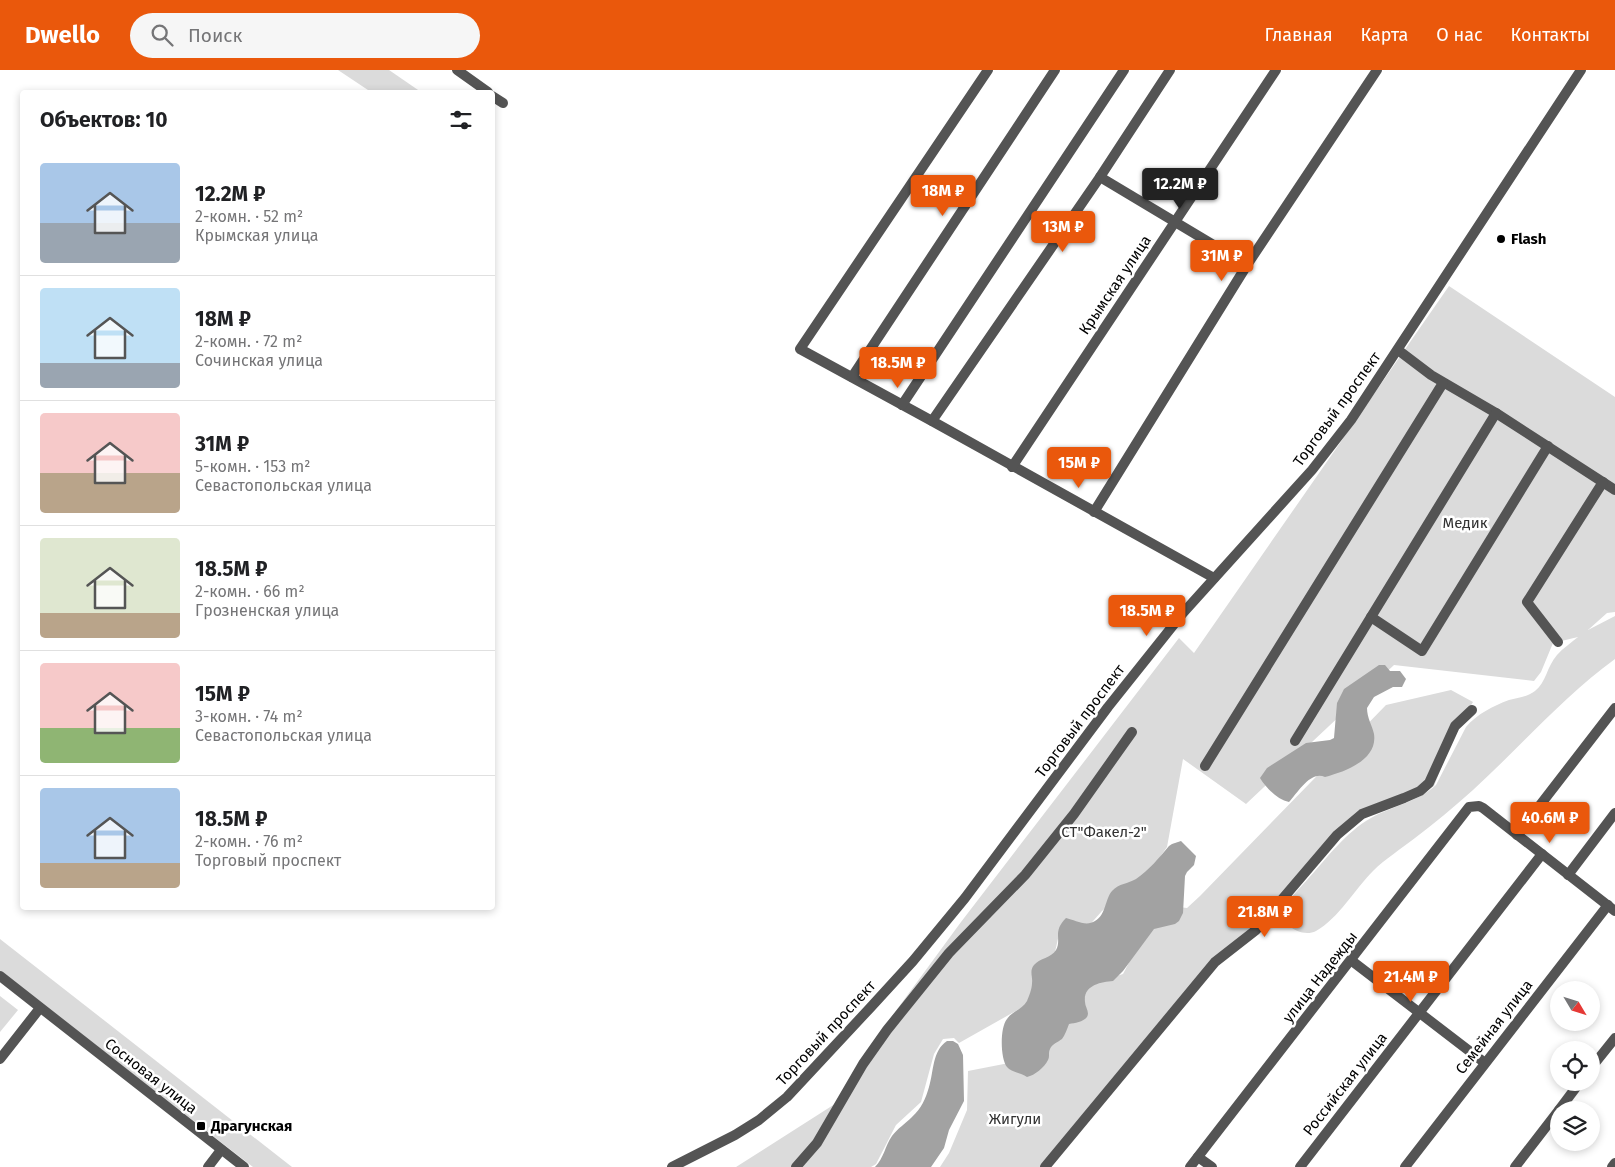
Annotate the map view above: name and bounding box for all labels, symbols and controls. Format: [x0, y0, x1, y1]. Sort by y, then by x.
search box [130, 13, 480, 58]
text: Dwello [25, 21, 100, 49]
icon: search [148, 21, 176, 49]
text: Поиск [188, 24, 242, 47]
text: Главная [1265, 24, 1333, 46]
text: Карта [1361, 24, 1408, 46]
text: О нас [1436, 24, 1483, 46]
text: Контакты [1511, 24, 1590, 46]
icon: filters [447, 106, 475, 134]
text: Объектов: 10 [40, 107, 167, 133]
pin: 12.2M ₽ [1134, 168, 1226, 210]
pin: 18M ₽ [908, 174, 978, 217]
text: 12.2M ₽ [1153, 174, 1207, 193]
text: 12.2M ₽ [195, 181, 265, 207]
text: 18M ₽ [922, 181, 964, 200]
icon: home [80, 183, 140, 243]
text: 2-комн. · 52 m² [195, 207, 303, 226]
pin: 13M ₽ [1028, 210, 1098, 253]
text: 13M ₽ [1042, 217, 1084, 236]
text: Крымская улица [195, 226, 318, 245]
place label: Flash [1511, 230, 1547, 248]
street label: Крымская улица [1075, 232, 1155, 338]
marker: Flash [1495, 233, 1507, 245]
pin: 31M ₽ [1187, 240, 1257, 282]
text: 31M ₽ [1201, 246, 1243, 265]
text: 18M ₽ [195, 306, 251, 332]
icon: home [80, 308, 140, 368]
text: 2-комн. · 72 m² [195, 332, 302, 351]
pin: 18.5M ₽ [852, 346, 944, 389]
street label: Торговый проспект [1289, 348, 1385, 470]
text: Сочинская улица [195, 351, 323, 370]
text: 18.5M ₽ [870, 353, 926, 372]
text: 31M ₽ [195, 431, 249, 457]
icon: home [80, 433, 140, 493]
pin: 15M ₽ [1044, 446, 1114, 489]
text: 15M ₽ [1058, 453, 1100, 472]
text: 5-комн. · 153 m² [195, 457, 310, 476]
text: Севастопольская улица [195, 476, 372, 495]
park label: Медик [1443, 514, 1488, 532]
text: 18.5M ₽ [195, 556, 267, 582]
icon: home [80, 558, 140, 618]
text: 2-комн. · 66 m² [195, 582, 305, 601]
pin: 18.5M ₽ [1101, 594, 1193, 637]
text: Грозненская улица [195, 601, 339, 620]
text: 18.5M ₽ [1119, 601, 1175, 620]
street label: Торговый проспект [1032, 661, 1129, 781]
text: 15M ₽ [195, 681, 250, 707]
icon: home [80, 683, 140, 743]
text: 3-комн. · 74 m² [195, 707, 303, 726]
text: Севастопольская улица [195, 726, 372, 745]
pin: 40.6M ₽ [1504, 802, 1596, 844]
text: 18.5M ₽ [195, 806, 267, 832]
icon: home [80, 808, 140, 868]
text: 40.6M ₽ [1522, 808, 1579, 827]
park label: СТ"Факел-2" [1061, 823, 1147, 841]
text: 2-комн. · 76 m² [195, 832, 303, 851]
text: Торговый проспект [195, 851, 341, 870]
pin: 21.8M ₽ [1219, 896, 1311, 938]
text: 21.8M ₽ [1238, 902, 1292, 921]
street label: улица Надежды [1279, 928, 1361, 1026]
pin: 21.4M ₽ [1365, 960, 1457, 1003]
text: 21.4M ₽ [1384, 967, 1438, 986]
street label: Семейная улица [1452, 976, 1536, 1078]
street label: Торговый проспект [773, 977, 880, 1089]
north arrow [1550, 981, 1600, 1031]
map controls [1550, 981, 1600, 1151]
street label: Российская улица [1299, 1029, 1391, 1139]
street label: Сосновая улица [101, 1034, 201, 1118]
button: locate [1550, 1041, 1600, 1091]
button: layers [1550, 1101, 1600, 1151]
park label: Жигули [989, 1110, 1041, 1128]
place label: Драгунская [210, 1117, 292, 1135]
marker: Драгунская [195, 1120, 207, 1132]

